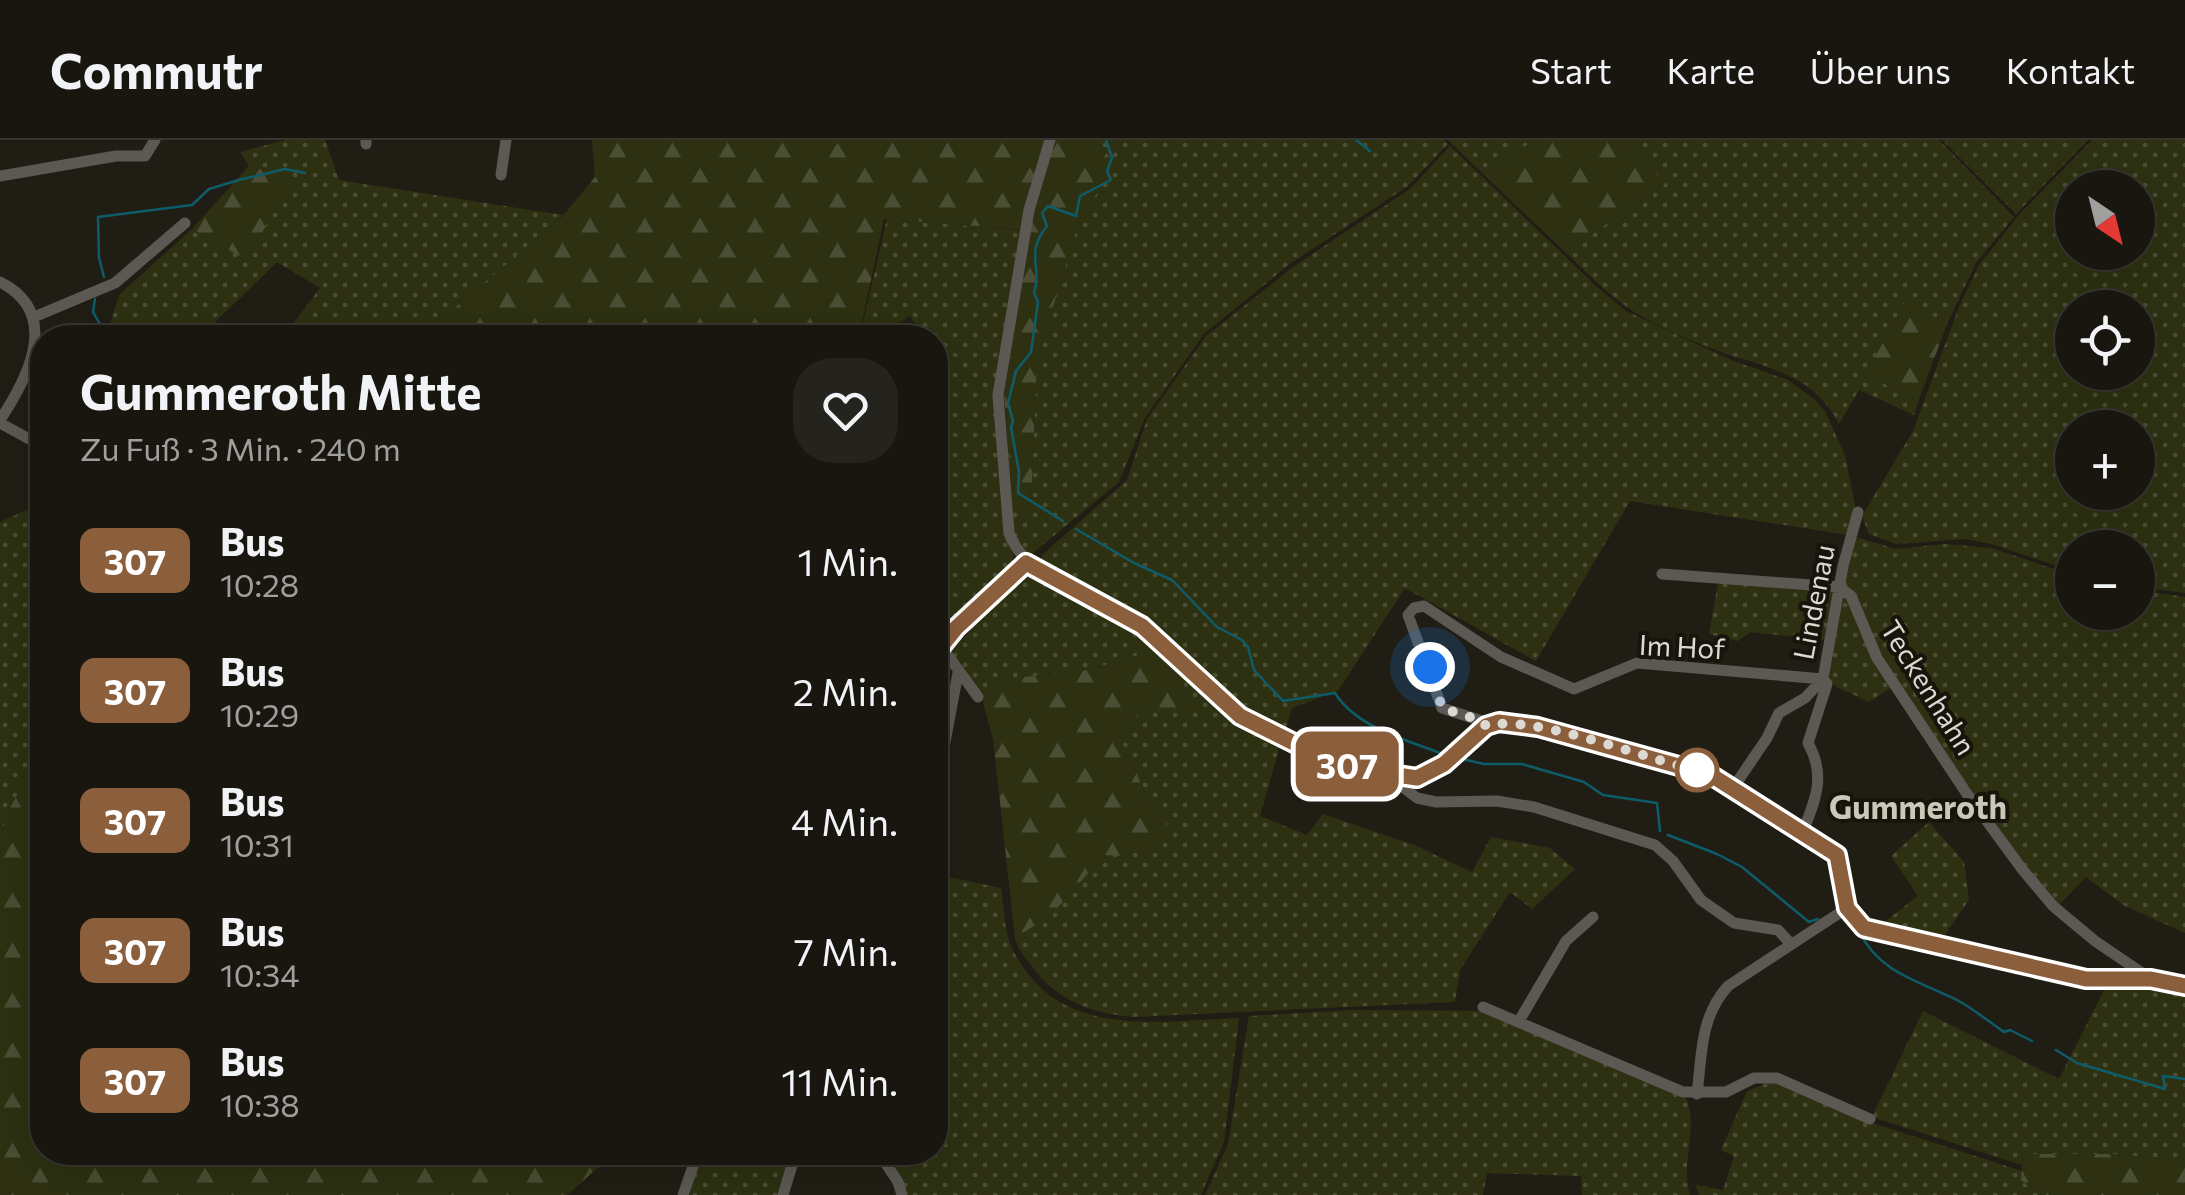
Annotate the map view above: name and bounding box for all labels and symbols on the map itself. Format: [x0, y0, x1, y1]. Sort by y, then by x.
north arrow [2055, 170, 2155, 270]
street label: Lindenau [1785, 542, 1841, 662]
street label: Teckenhahn [1874, 613, 1984, 761]
street label: Im Hof [1638, 627, 1726, 665]
your location [1405, 642, 1455, 692]
line badge: 307 [1290, 732, 1404, 796]
unlabelled marker [1676, 749, 1718, 791]
district label: Gummeroth [1829, 786, 2007, 826]

